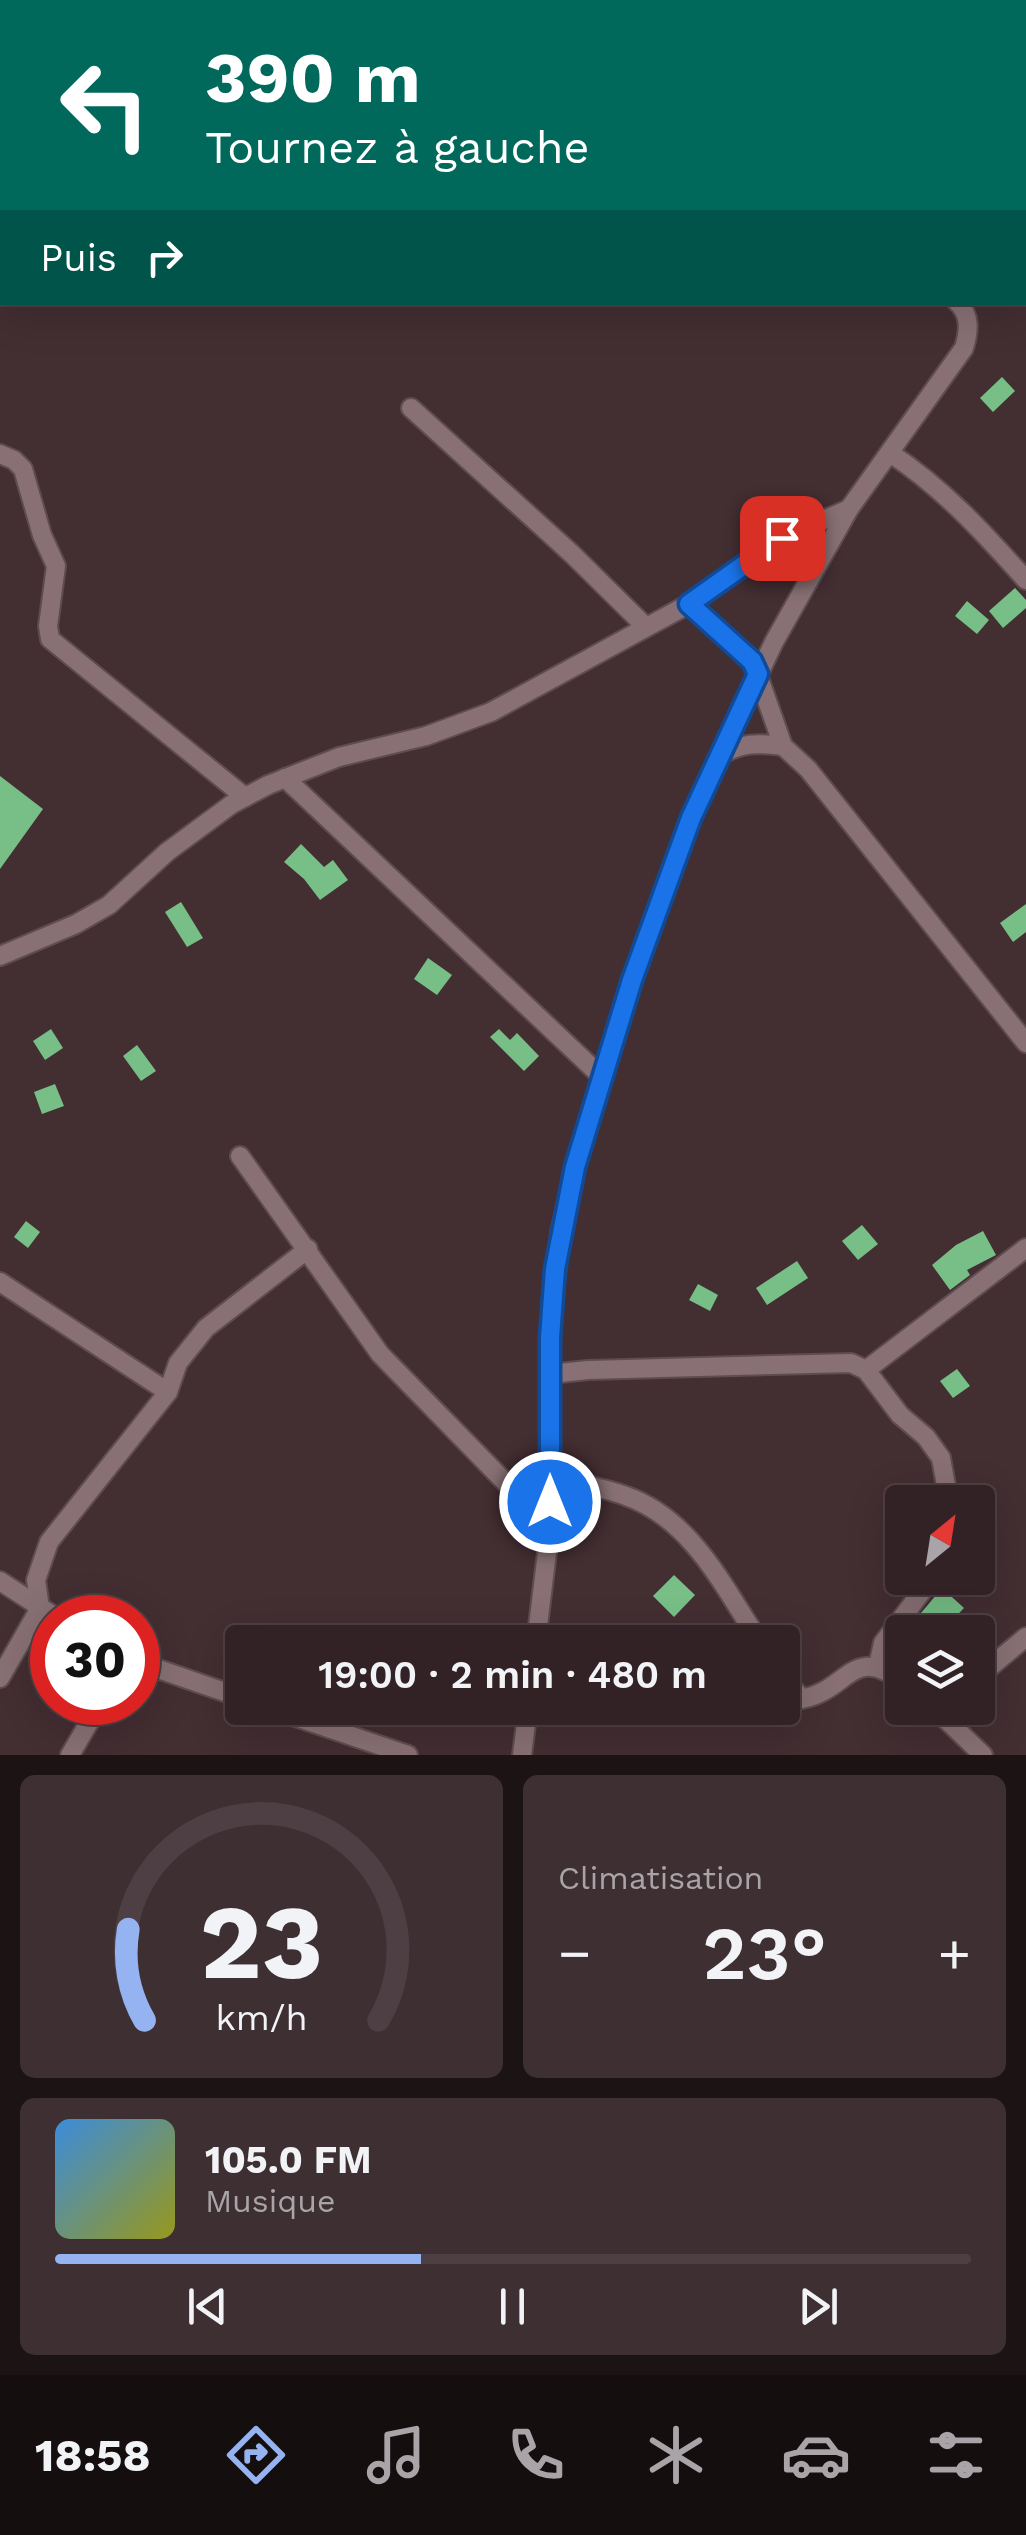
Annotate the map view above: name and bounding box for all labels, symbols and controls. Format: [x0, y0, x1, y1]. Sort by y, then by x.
text: 390 m [205, 37, 421, 119]
icon: left [40, 40, 170, 170]
text: Tournez à gauche [205, 121, 590, 174]
icon: right [137, 230, 192, 285]
text: Puis [40, 236, 117, 280]
pin [740, 496, 825, 581]
icon: arrive [755, 511, 810, 566]
position arrow [498, 1450, 602, 1554]
north arrow [885, 1485, 995, 1595]
map controls [885, 1485, 995, 1725]
speed limit sign: 30 [30, 1595, 160, 1725]
button: layers [885, 1615, 995, 1725]
text: 19:00 · 2 min · 480 m [318, 1653, 707, 1697]
text: Climatisation [558, 1859, 763, 1897]
text: 23 [200, 1881, 323, 2003]
text: 23° [702, 1909, 827, 1997]
text: − [558, 1921, 591, 1985]
text: + [938, 1921, 971, 1985]
text: km/h [215, 1997, 308, 2039]
text: 105.0 FM [205, 2138, 372, 2182]
text: Musique [205, 2182, 335, 2220]
icon: previous [180, 2279, 235, 2334]
icon: pause [485, 2279, 540, 2334]
icon: next [791, 2279, 846, 2334]
icon: directions [221, 2420, 291, 2490]
icon: music [361, 2420, 431, 2490]
icon: phone [501, 2420, 571, 2490]
icon: climate [641, 2420, 711, 2490]
icon: car [781, 2420, 851, 2490]
icon: filters [921, 2420, 991, 2490]
text: 18:58 [35, 2429, 151, 2482]

